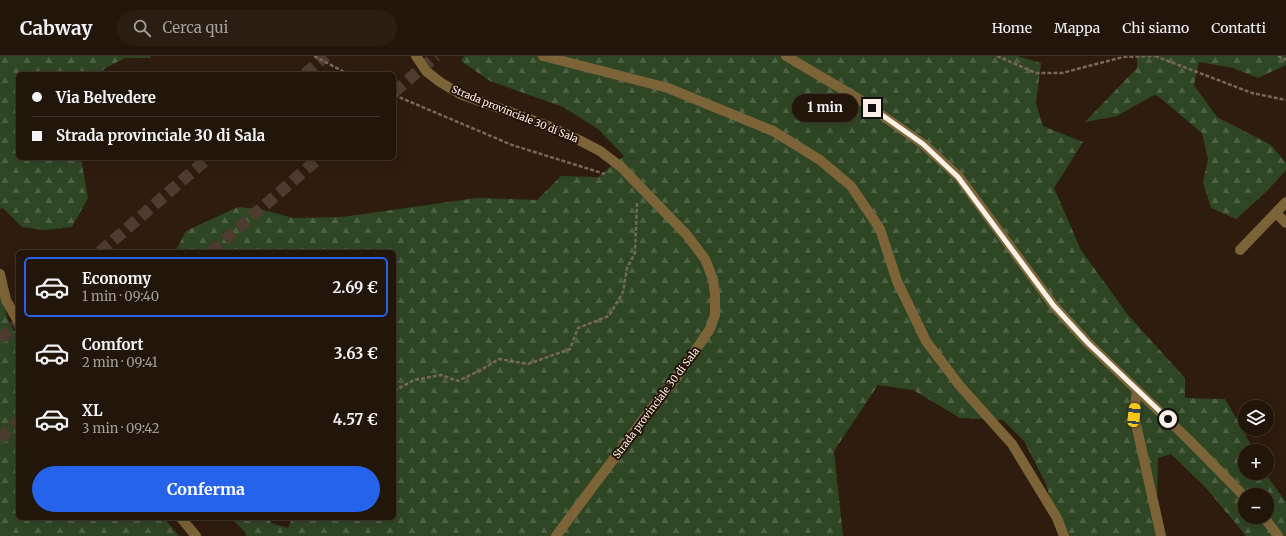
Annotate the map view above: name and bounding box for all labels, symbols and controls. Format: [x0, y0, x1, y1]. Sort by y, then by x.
search box [117, 10, 397, 46]
text: Cabway [20, 16, 93, 40]
icon: search [131, 17, 153, 39]
text: Cerca qui [163, 18, 228, 37]
text: Home [992, 19, 1032, 37]
text: Mappa [1054, 19, 1100, 37]
text: Chi siamo [1122, 19, 1189, 37]
text: Contatti [1211, 19, 1266, 37]
street label: Strada provinciale 30 di Sala [450, 83, 581, 146]
text: Via Belvedere [56, 88, 156, 107]
callout: 1 min [792, 94, 858, 122]
text: 1 min [807, 99, 843, 116]
route end [863, 99, 881, 117]
text: Strada provinciale 30 di Sala [56, 126, 265, 145]
icon: car [34, 269, 70, 305]
text: Economy [82, 269, 151, 288]
text: 2.69 € [332, 278, 378, 297]
text: 1 min · 09:40 [82, 288, 159, 305]
icon: car [34, 335, 70, 371]
text: Comfort [82, 335, 143, 354]
text: 3.63 € [334, 344, 378, 363]
street label: Strada provinciale 30 di Sala [610, 344, 702, 461]
text: 2 min · 09:41 [82, 354, 158, 371]
map controls [1238, 400, 1274, 524]
button: layers [1238, 400, 1274, 436]
icon: car [34, 401, 70, 437]
text: XL [82, 401, 103, 420]
car [1127, 402, 1141, 428]
text: 4.57 € [333, 410, 378, 429]
route start [1159, 410, 1177, 428]
text: 3 min · 09:42 [82, 420, 159, 437]
button: + [1238, 444, 1274, 480]
button: Conferma [32, 466, 380, 512]
button: − [1238, 488, 1274, 524]

